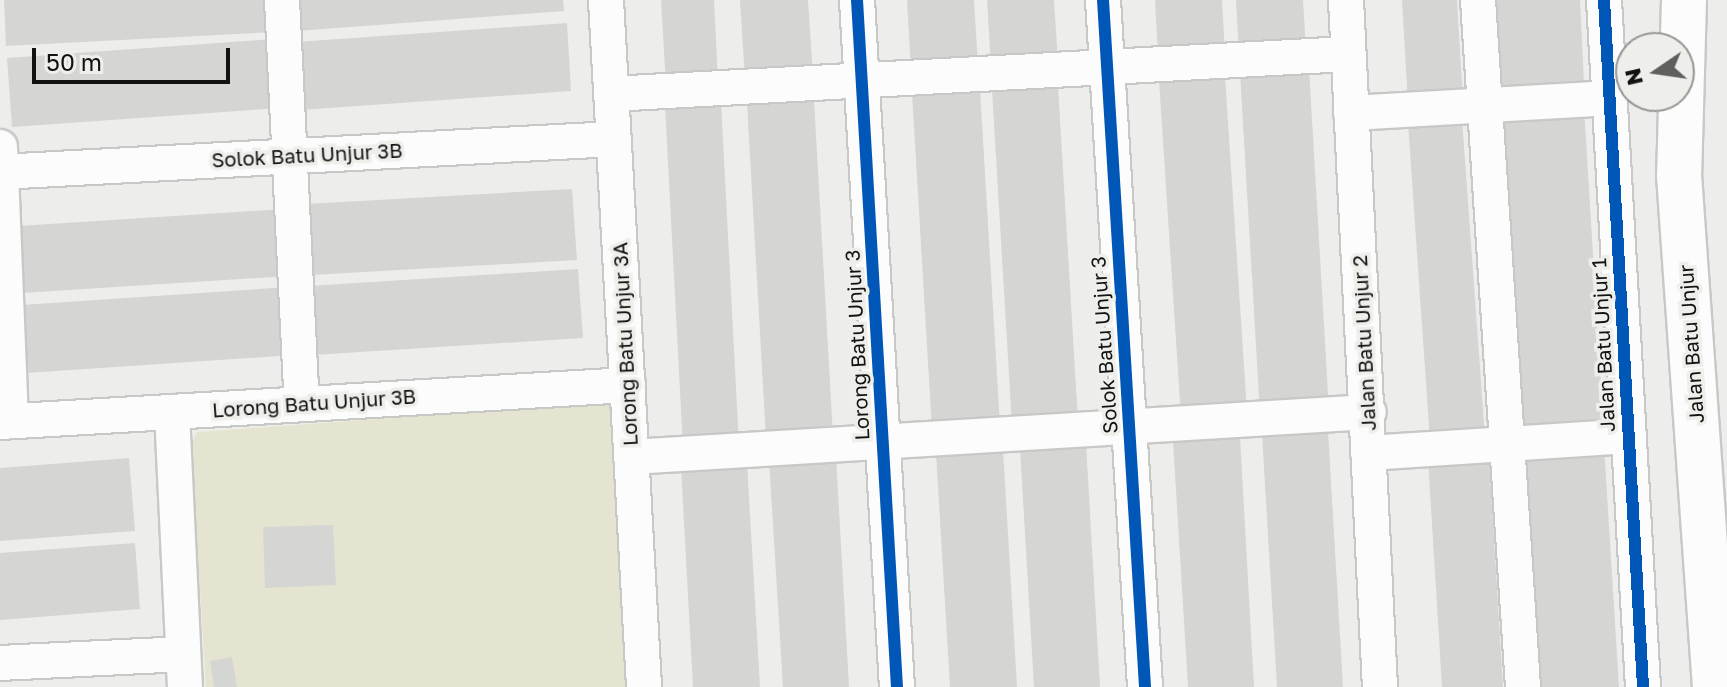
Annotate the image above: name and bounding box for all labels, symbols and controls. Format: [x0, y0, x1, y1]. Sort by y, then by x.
scale bar [36, 32, 234, 82]
north arrow [1615, 32, 1695, 112]
text: 50 m [46, 47, 102, 76]
text: N [1618, 66, 1648, 88]
street label: Solok Batu Unjur 3B [211, 138, 403, 172]
street label: Lorong Batu Unjur 3A [608, 241, 642, 447]
street label: Lorong Batu Unjur 3 [840, 249, 874, 441]
street label: Solok Batu Unjur 3 [1086, 255, 1122, 435]
street label: Jalan Batu Unjur 2 [1347, 255, 1381, 431]
street label: Jalan Batu Unjur 1 [1586, 258, 1620, 432]
street label: Jalan Batu Unjur [1673, 264, 1709, 424]
street label: Lorong Batu Unjur 3B [211, 384, 417, 422]

